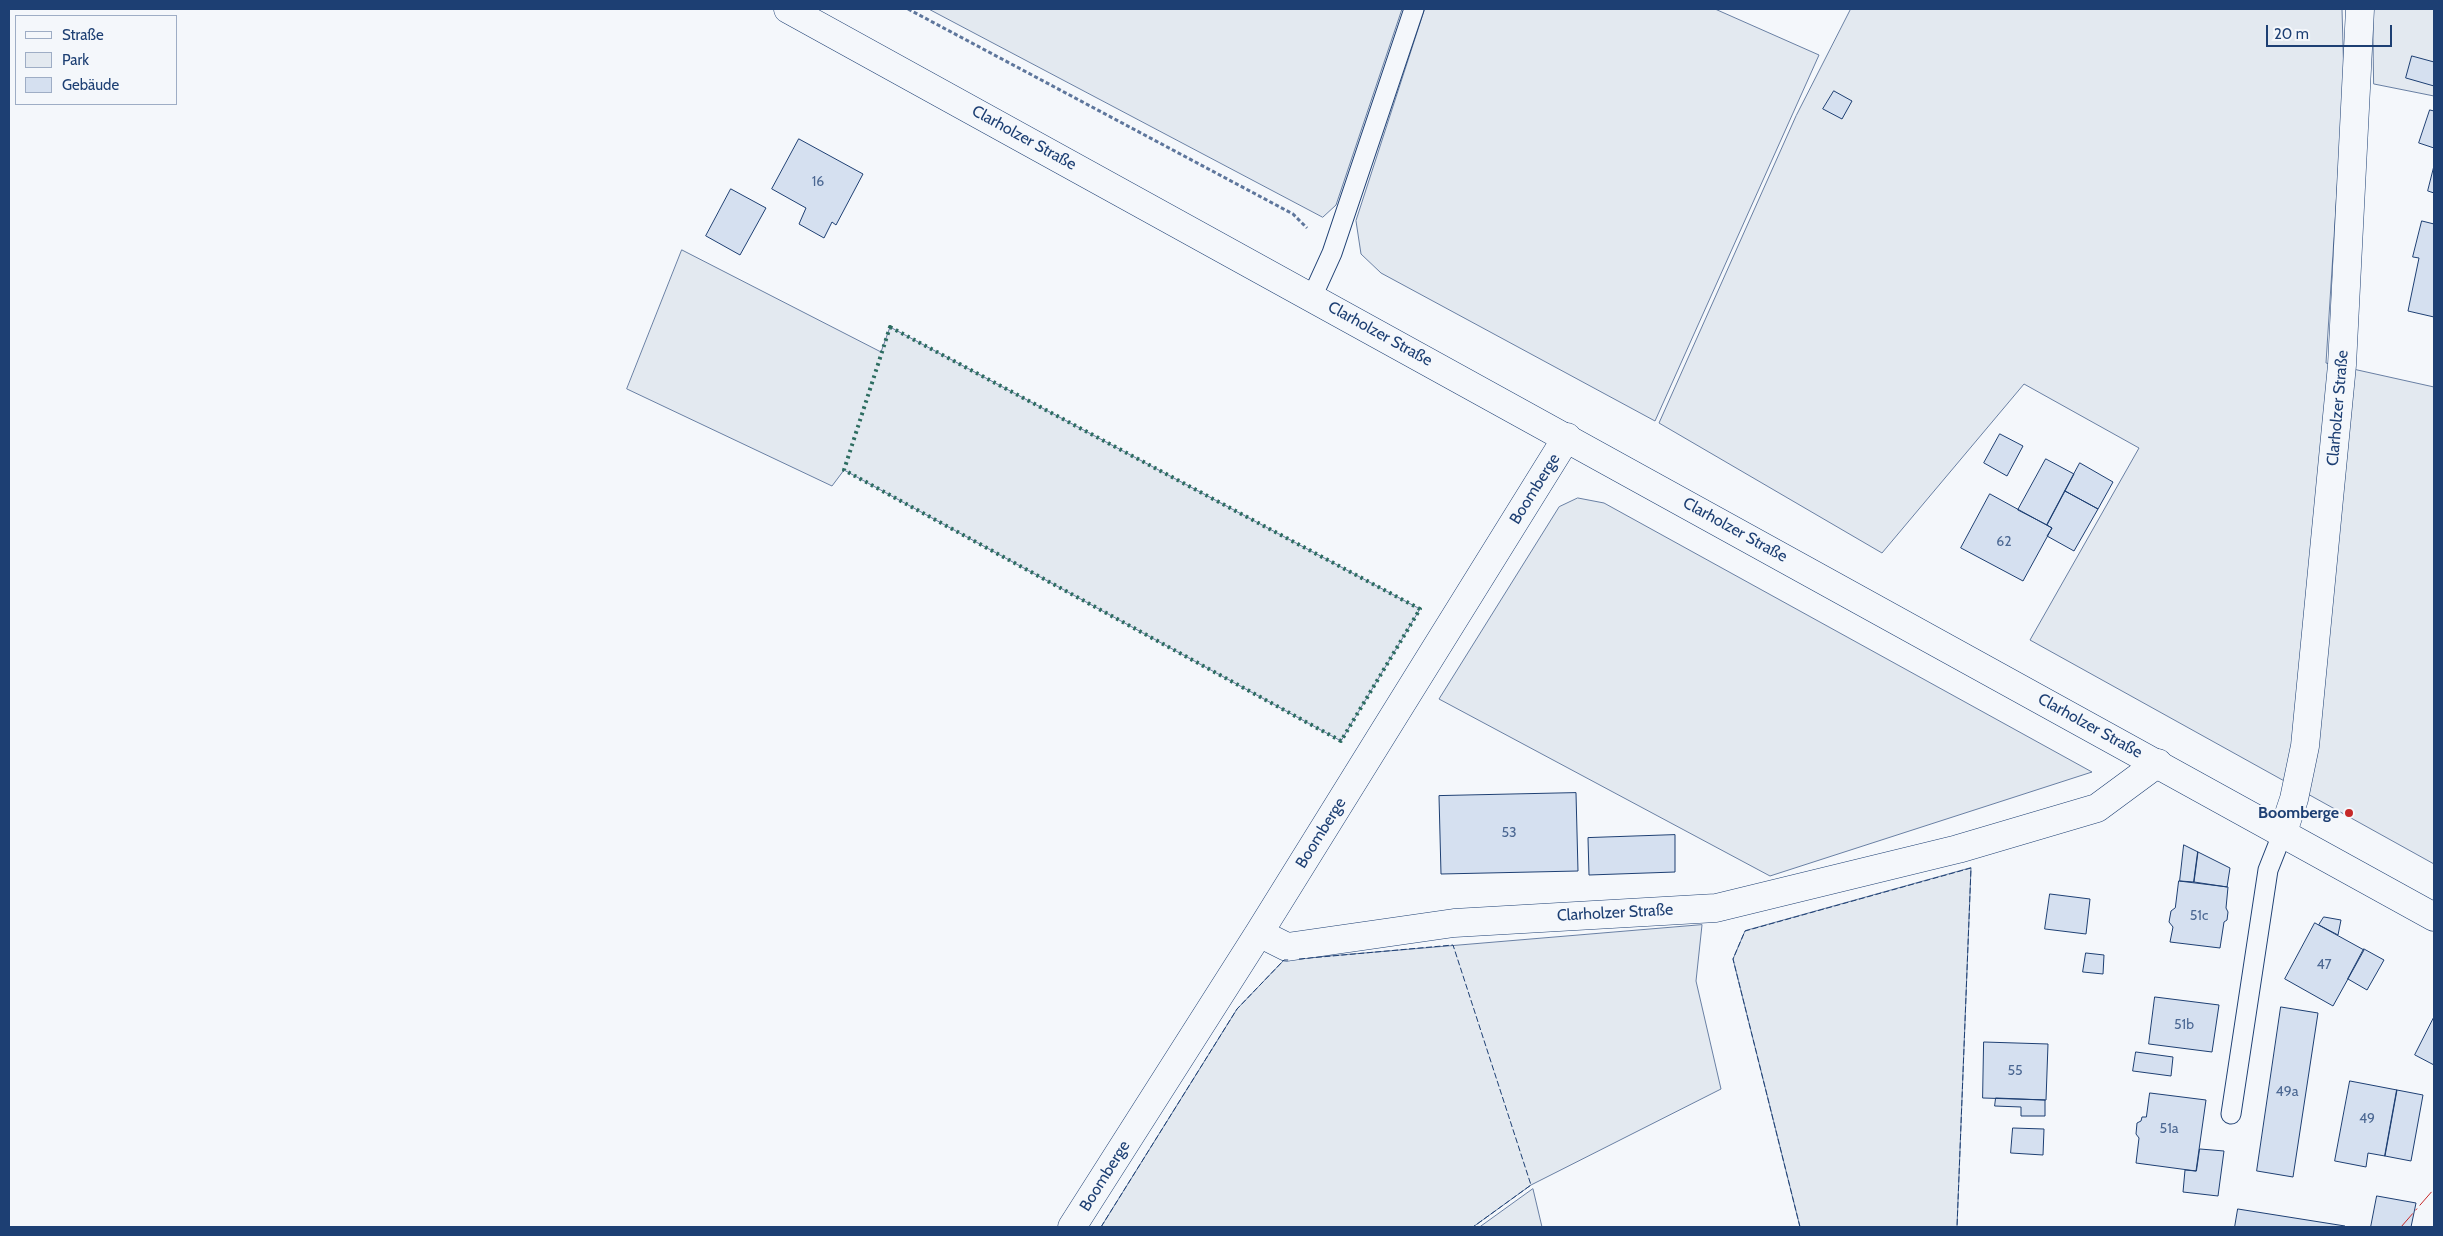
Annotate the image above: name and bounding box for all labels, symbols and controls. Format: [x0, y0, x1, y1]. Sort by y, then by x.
legend [15, 15, 178, 105]
scale bar [2268, 15, 2394, 47]
text: 20 m [2274, 25, 2309, 43]
text: Straße [62, 26, 104, 44]
text: Park [62, 51, 89, 69]
text: Gebäude [62, 76, 119, 94]
street label: Clarholzer Straße [968, 101, 1080, 175]
house number: 16 [812, 174, 824, 190]
street label: Clarholzer Straße [1324, 297, 1436, 371]
street label: Clarholzer Straße [2323, 349, 2353, 467]
street label: Boomberge [1506, 450, 1564, 528]
street label: Clarholzer Straße [1679, 493, 1791, 567]
house number: 62 [1996, 534, 2012, 550]
street label: Clarholzer Straße [2034, 689, 2146, 763]
street label: Boomberge [1292, 794, 1350, 872]
place label: Boomberge [2258, 803, 2339, 823]
marker: Boomberge [2343, 807, 2355, 819]
house number: 53 [1501, 825, 1517, 841]
street label: Clarholzer Straße [1556, 900, 1674, 926]
house number: 51c [2190, 908, 2208, 924]
house number: 47 [2316, 957, 2332, 973]
house number: 51b [2174, 1017, 2194, 1033]
house number: 55 [2007, 1063, 2023, 1079]
house number: 49a [2276, 1084, 2298, 1100]
house number: 49 [2359, 1111, 2375, 1127]
house number: 51a [2160, 1121, 2178, 1137]
street label: Boomberge [1076, 1137, 1134, 1215]

